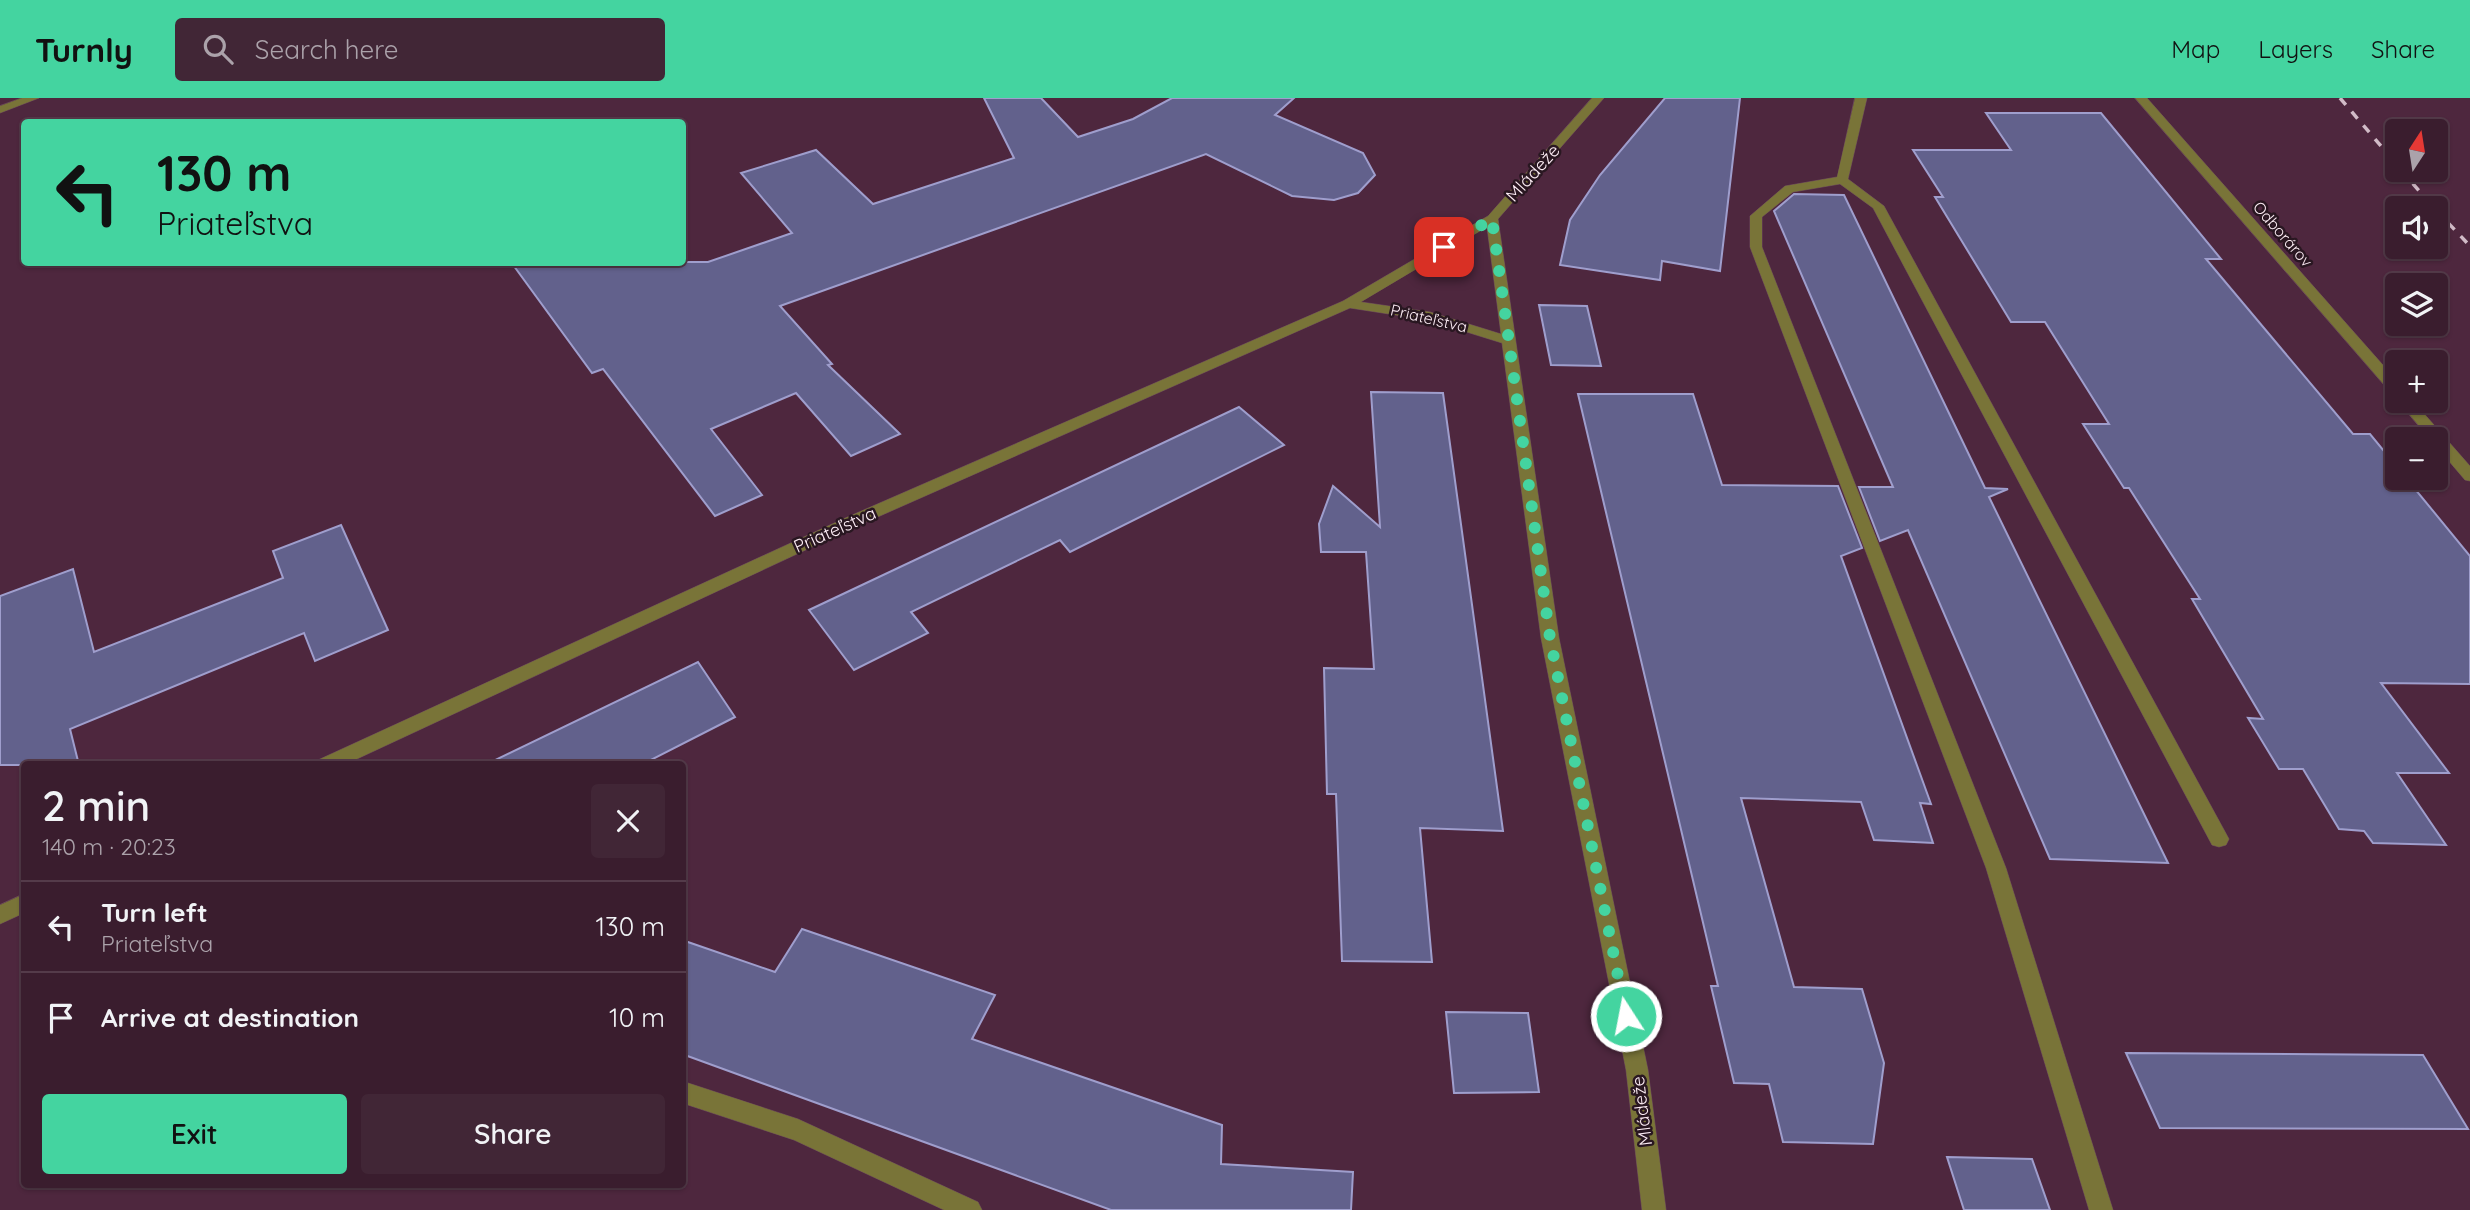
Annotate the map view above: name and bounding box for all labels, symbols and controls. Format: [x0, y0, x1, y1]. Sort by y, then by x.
search box [175, 18, 665, 81]
text: Turnly [35, 29, 133, 70]
icon: search [199, 30, 237, 68]
text: Search here [255, 33, 398, 66]
text: Map [2171, 34, 2220, 64]
text: Layers [2258, 34, 2333, 64]
text: Share [2371, 34, 2435, 64]
north arrow [2385, 119, 2448, 182]
map controls [2385, 119, 2448, 490]
street label: Mládeže [1501, 139, 1565, 206]
text: 130 m [157, 142, 291, 203]
icon: left [42, 147, 133, 238]
button: sound [2385, 196, 2448, 259]
street label: Odborárov [2249, 197, 2317, 271]
text: Priateľstva [157, 203, 313, 243]
pin [1414, 217, 1474, 277]
icon: arrive [1425, 228, 1463, 266]
button: layers [2385, 273, 2448, 336]
street label: Priateľstva [1389, 299, 1469, 337]
button: + [2385, 350, 2448, 413]
button: − [2385, 427, 2448, 490]
street label: Priateľstva [790, 501, 880, 558]
text: 2 min [42, 779, 150, 832]
button: close [591, 784, 665, 858]
text: 140 m · 20:23 [42, 832, 176, 861]
text: Turn left [101, 896, 208, 929]
icon: left [42, 908, 80, 946]
text: 130 m [595, 910, 665, 943]
text: Priateľstva [101, 929, 213, 958]
position arrow [1589, 979, 1663, 1053]
icon: arrive [42, 999, 80, 1037]
text: Arrive at destination [101, 1001, 359, 1034]
text: 10 m [609, 1001, 665, 1034]
street label: Mládeže [1626, 1075, 1657, 1147]
button: Exit [42, 1094, 347, 1174]
button: Share [361, 1094, 665, 1174]

